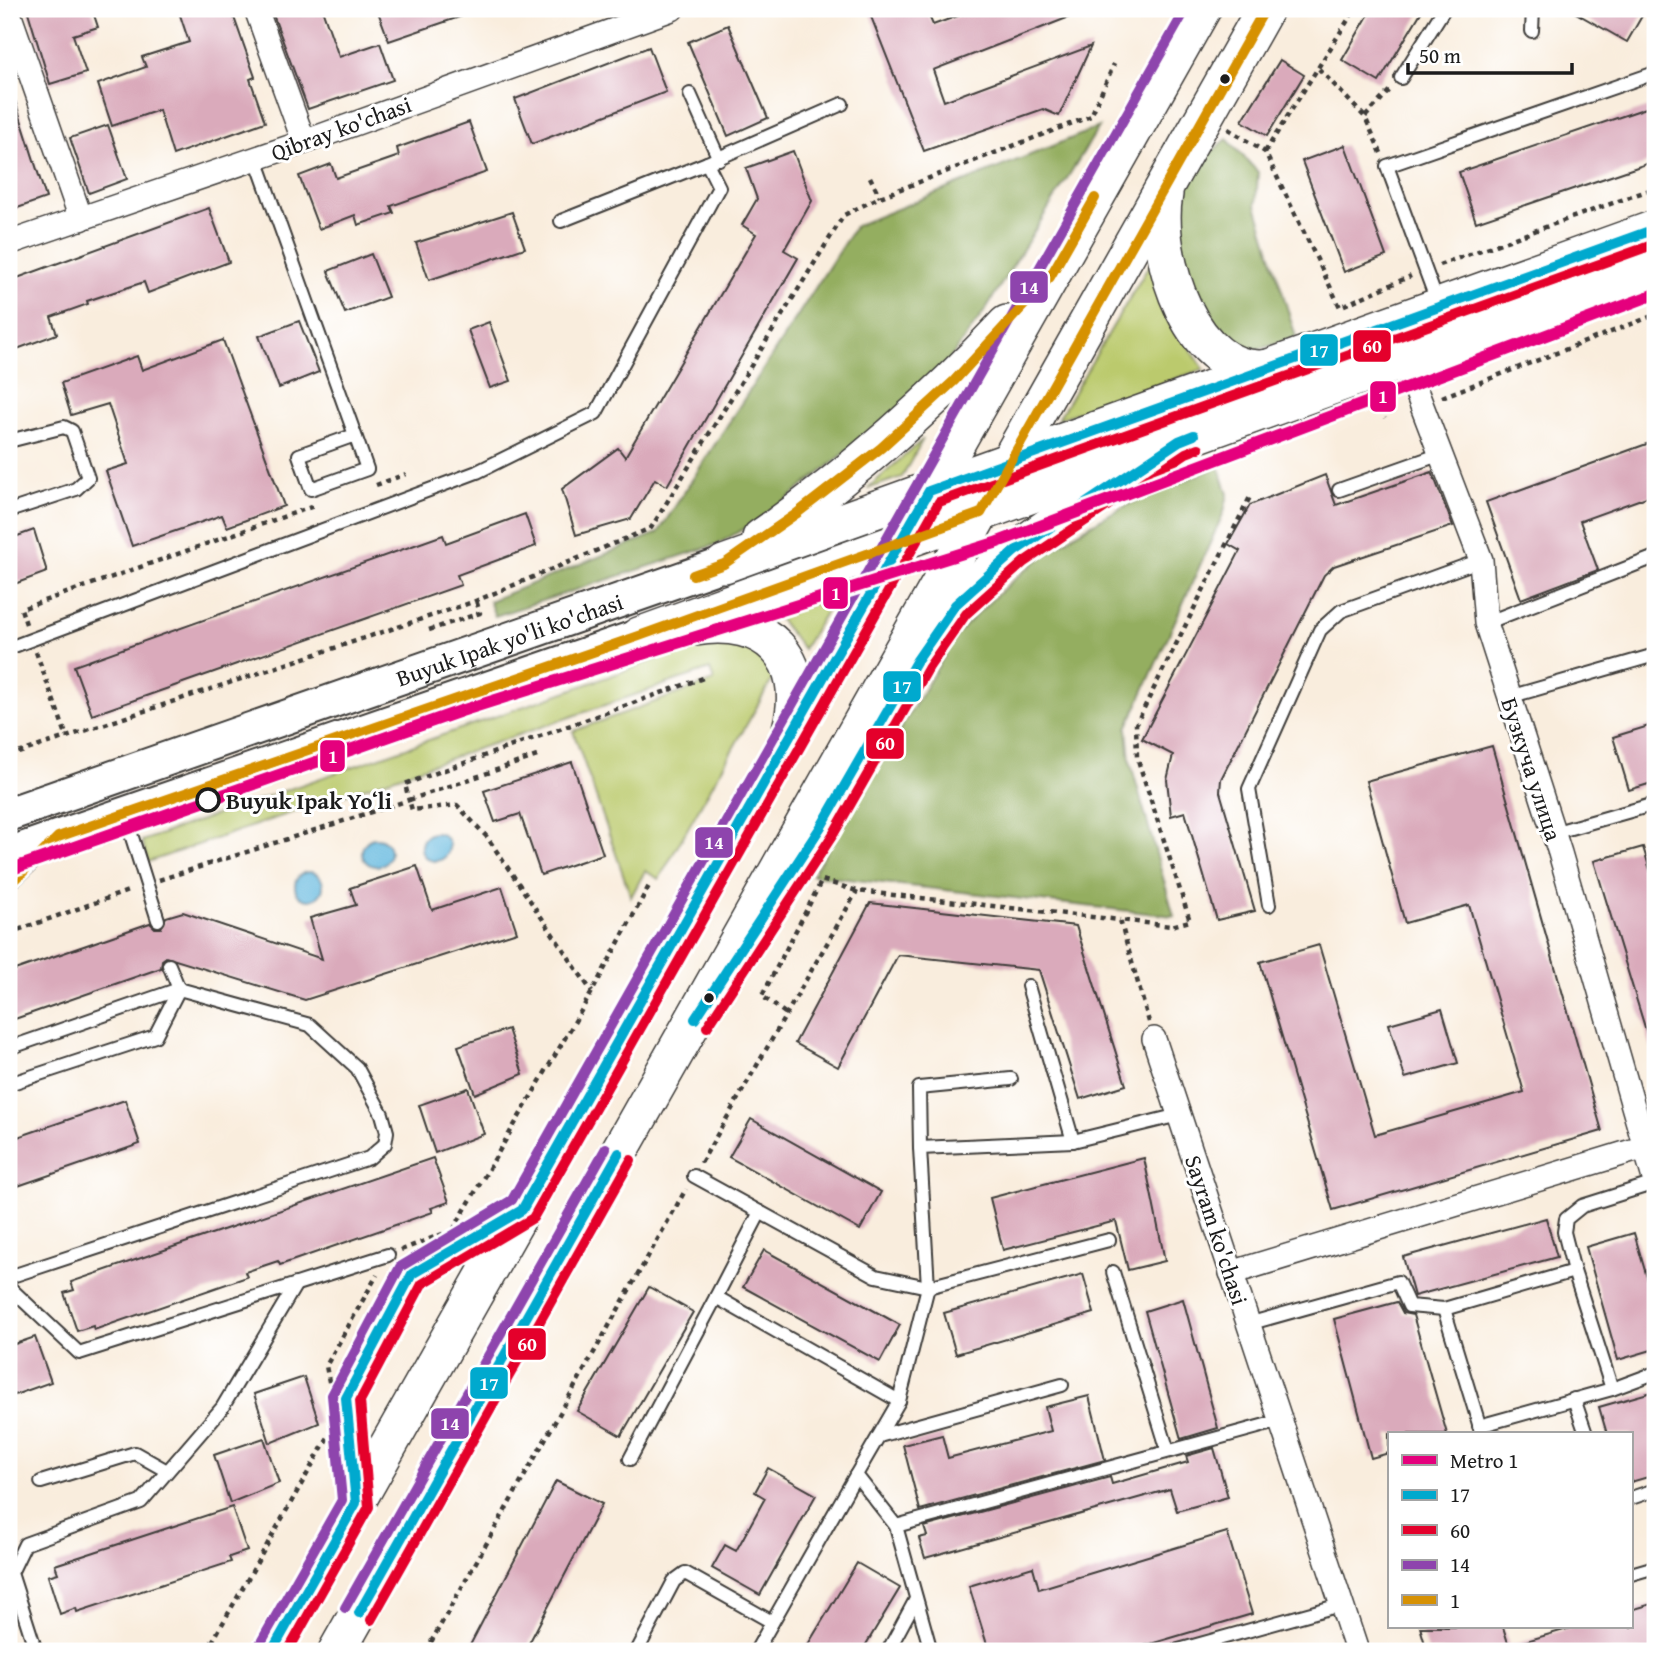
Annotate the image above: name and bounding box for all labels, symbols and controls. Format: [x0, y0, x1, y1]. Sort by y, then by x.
scale bar [1408, 32, 1573, 76]
text: 50 m [1419, 40, 1461, 71]
unlabelled marker [1218, 72, 1232, 86]
street label: Qibray ko'chasi [266, 87, 416, 169]
line badge: 14 [1009, 270, 1049, 304]
text: 14 [1019, 273, 1039, 301]
line badge: 60 [1352, 329, 1392, 363]
text: 60 [1362, 332, 1382, 360]
line badge: 17 [1299, 333, 1339, 367]
text: 17 [1309, 336, 1329, 364]
line badge: 1 [1369, 380, 1397, 413]
text: 1 [1378, 382, 1388, 410]
line badge: 1 [822, 576, 849, 610]
text: 1 [831, 579, 841, 607]
street label: Buyuk Ipak yo'li ko'chasi [391, 584, 627, 694]
line badge: 17 [882, 670, 922, 703]
text: 17 [892, 672, 912, 700]
street label: Бузкуча улица [1493, 693, 1571, 845]
line badge: 60 [865, 727, 905, 760]
text: 60 [875, 729, 895, 757]
line badge: 1 [319, 739, 346, 773]
text: 1 [328, 742, 338, 770]
place label: Buyuk Ipak Yoʻli [226, 784, 392, 817]
marker: Buyuk Ipak Yoʻli [196, 788, 220, 812]
line badge: 14 [694, 826, 734, 859]
text: 14 [704, 828, 724, 856]
unlabelled marker [702, 991, 716, 1005]
street label: Sayram ko'chasi [1177, 1151, 1257, 1309]
line badge: 60 [507, 1327, 547, 1361]
text: 60 [517, 1330, 537, 1358]
line badge: 17 [469, 1366, 509, 1400]
text: 17 [479, 1369, 499, 1397]
line badge: 14 [430, 1407, 470, 1440]
text: 14 [440, 1409, 460, 1437]
legend [1388, 1432, 1632, 1628]
text: Metro 1 [1450, 1445, 1518, 1476]
text: 17 [1450, 1479, 1470, 1510]
text: 60 [1450, 1515, 1470, 1546]
text: 14 [1450, 1549, 1470, 1580]
text: 1 [1450, 1585, 1460, 1616]

